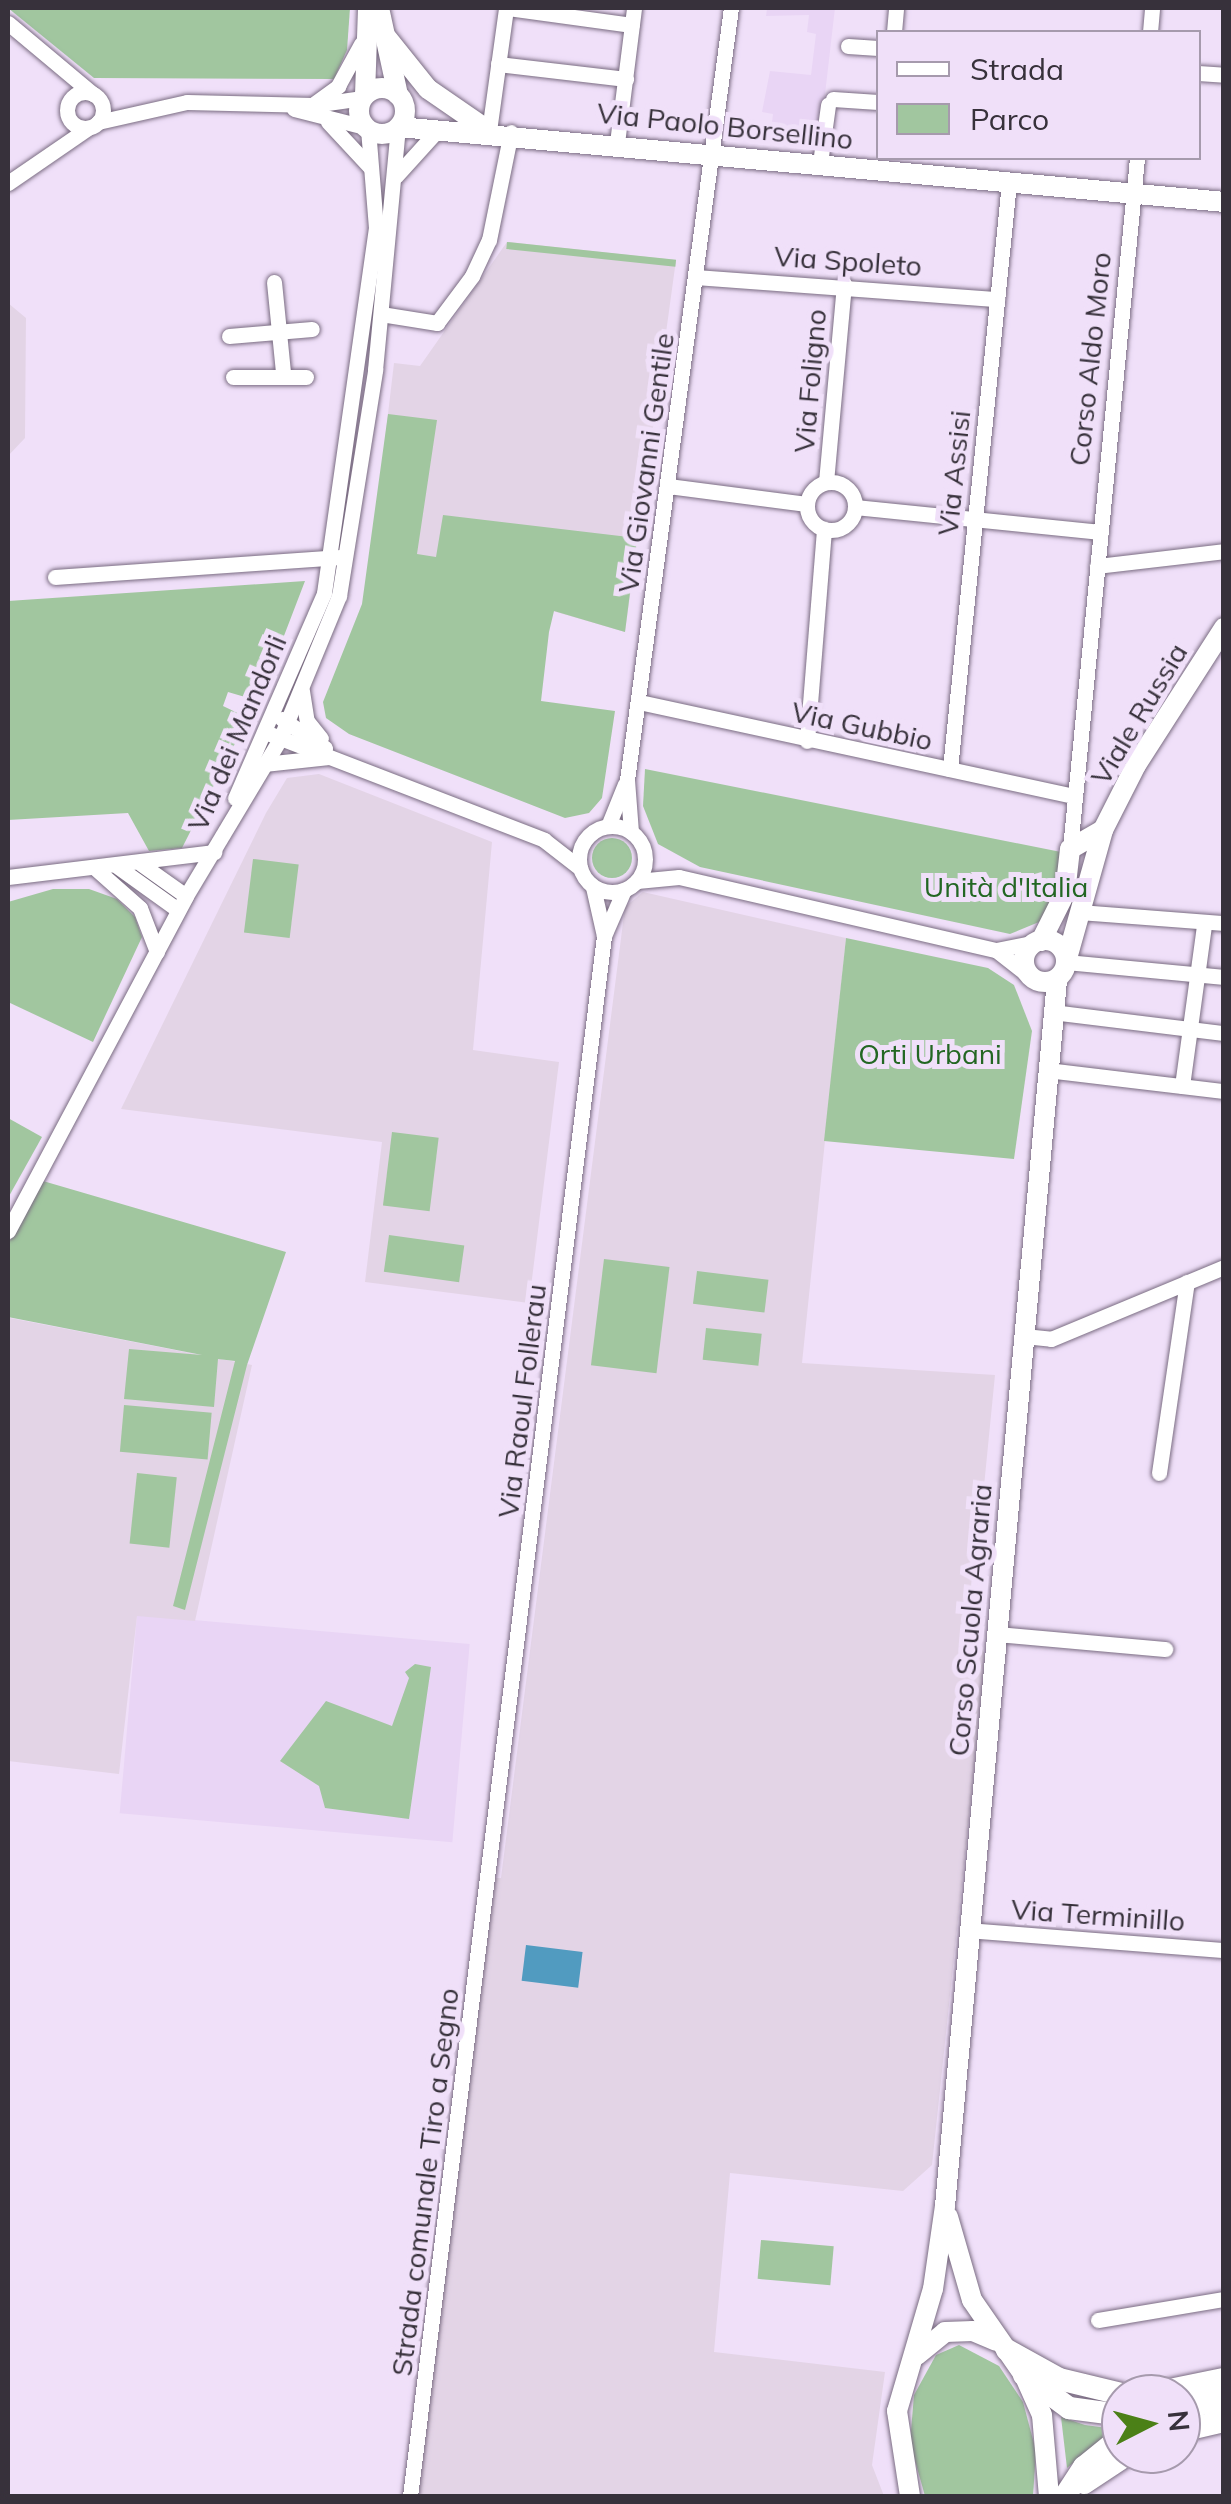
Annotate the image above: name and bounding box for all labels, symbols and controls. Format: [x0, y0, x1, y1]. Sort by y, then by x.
legend [876, 30, 1201, 160]
text: Strada [970, 50, 1064, 88]
street label: Via Paolo Borsellino [595, 96, 855, 156]
text: Parco [970, 100, 1049, 138]
street label: Via Spoleto [773, 239, 923, 283]
street label: Corso Aldo Moro [1062, 250, 1118, 468]
street label: Via Foligno [787, 308, 833, 454]
street label: Via Giovanni Gentile [611, 331, 681, 595]
street label: Via Assisi [931, 409, 977, 537]
street label: Via dei Mandorli [181, 630, 293, 836]
street label: Viale Russia [1084, 637, 1194, 791]
street label: Via Gubbio [788, 695, 936, 757]
park label: Unità d'Italia [924, 870, 1088, 904]
park label: Orti Urbani [858, 1037, 1002, 1071]
street label: Via Raoul Follerau [491, 1282, 553, 1520]
street label: Corso Scuola Agraria [941, 1482, 999, 1758]
street label: Via Terminillo [1010, 1892, 1186, 1938]
street label: Strada comunale Tiro a Segno [385, 1986, 465, 2378]
north arrow [1101, 2374, 1201, 2474]
text: N [1161, 2409, 1198, 2433]

